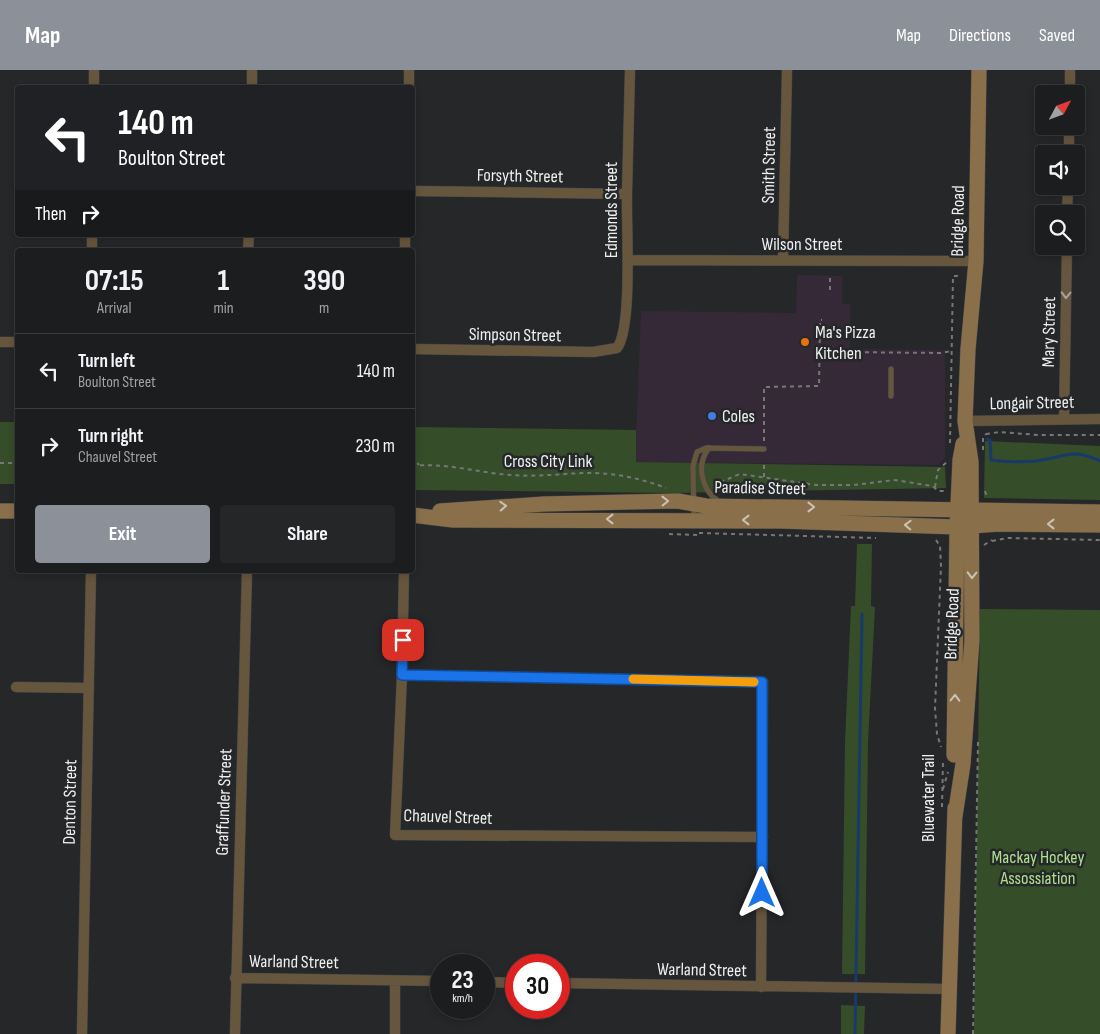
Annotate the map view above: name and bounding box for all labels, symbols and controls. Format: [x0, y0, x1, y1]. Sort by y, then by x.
text: Map [25, 21, 60, 50]
text: Map [896, 25, 921, 46]
text: Directions [949, 25, 1011, 46]
text: Saved [1039, 25, 1075, 46]
north arrow [1035, 85, 1085, 135]
map controls [1035, 85, 1085, 255]
text: 140 m [118, 102, 194, 145]
icon: left [35, 105, 100, 170]
street label: Smith Street [758, 126, 780, 204]
text: Boulton Street [118, 145, 225, 172]
button: sound [1035, 145, 1085, 195]
street label: Edmonds Street [601, 161, 622, 258]
street label: Forsyth Street [477, 165, 564, 187]
street label: Bridge Road [947, 185, 969, 257]
icon: right [76, 200, 104, 228]
text: Then [35, 203, 66, 226]
button: search [1035, 205, 1085, 255]
street label: Wilson Street [762, 234, 843, 255]
text: 07:15 [85, 263, 144, 299]
text: 1 [218, 263, 229, 299]
text: 390 [303, 263, 345, 299]
one-way arrow [1061, 292, 1071, 299]
street label: Mary Street [1038, 296, 1060, 368]
text: Arrival [97, 299, 131, 318]
text: min [213, 299, 234, 318]
text: m [319, 299, 329, 318]
place label: Ma's Pizza Kitchen [815, 322, 876, 364]
street label: Simpson Street [469, 324, 562, 346]
marker: Ma's Pizza Kitchen [799, 336, 811, 348]
text: Turn left [78, 350, 135, 373]
icon: left [35, 357, 63, 385]
text: 140 m [357, 360, 395, 383]
text: Boulton Street [78, 373, 156, 392]
street label: Longair Street [989, 392, 1075, 414]
place label: Coles [722, 406, 755, 427]
marker: Coles [706, 410, 718, 422]
text: Turn right [78, 425, 143, 448]
icon: right [35, 432, 63, 460]
text: 230 m [355, 435, 395, 458]
text: Chauvel Street [78, 448, 157, 467]
street label: Cross City Link [504, 451, 592, 472]
street label: Paradise Street [714, 477, 806, 499]
one-way arrow [662, 496, 670, 507]
one-way arrow [499, 501, 507, 512]
one-way arrow [808, 502, 815, 512]
button: Exit [35, 505, 210, 563]
button: Share [220, 505, 395, 563]
one-way arrow [606, 514, 614, 524]
one-way arrow [741, 515, 749, 525]
one-way arrow [904, 519, 912, 530]
one-way arrow [1047, 519, 1055, 529]
one-way arrow [967, 572, 977, 579]
street label: Bridge Road [940, 588, 964, 660]
pin [382, 619, 424, 661]
icon: arrive [389, 626, 417, 654]
one-way arrow [950, 693, 960, 701]
street label: Graffunder Street [212, 748, 236, 856]
street label: Bluewater Trail [918, 754, 939, 842]
street label: Denton Street [59, 759, 81, 845]
street label: Chauvel Street [403, 805, 493, 829]
park label: Mackay Hockey Assossiation [992, 847, 1084, 889]
position arrow [735, 866, 787, 918]
street label: Warland Street [249, 951, 340, 973]
speed limit sign: 30 [505, 954, 570, 1019]
street label: Warland Street [657, 959, 748, 981]
text: 23 [451, 965, 474, 996]
text: km/h [452, 991, 473, 1006]

